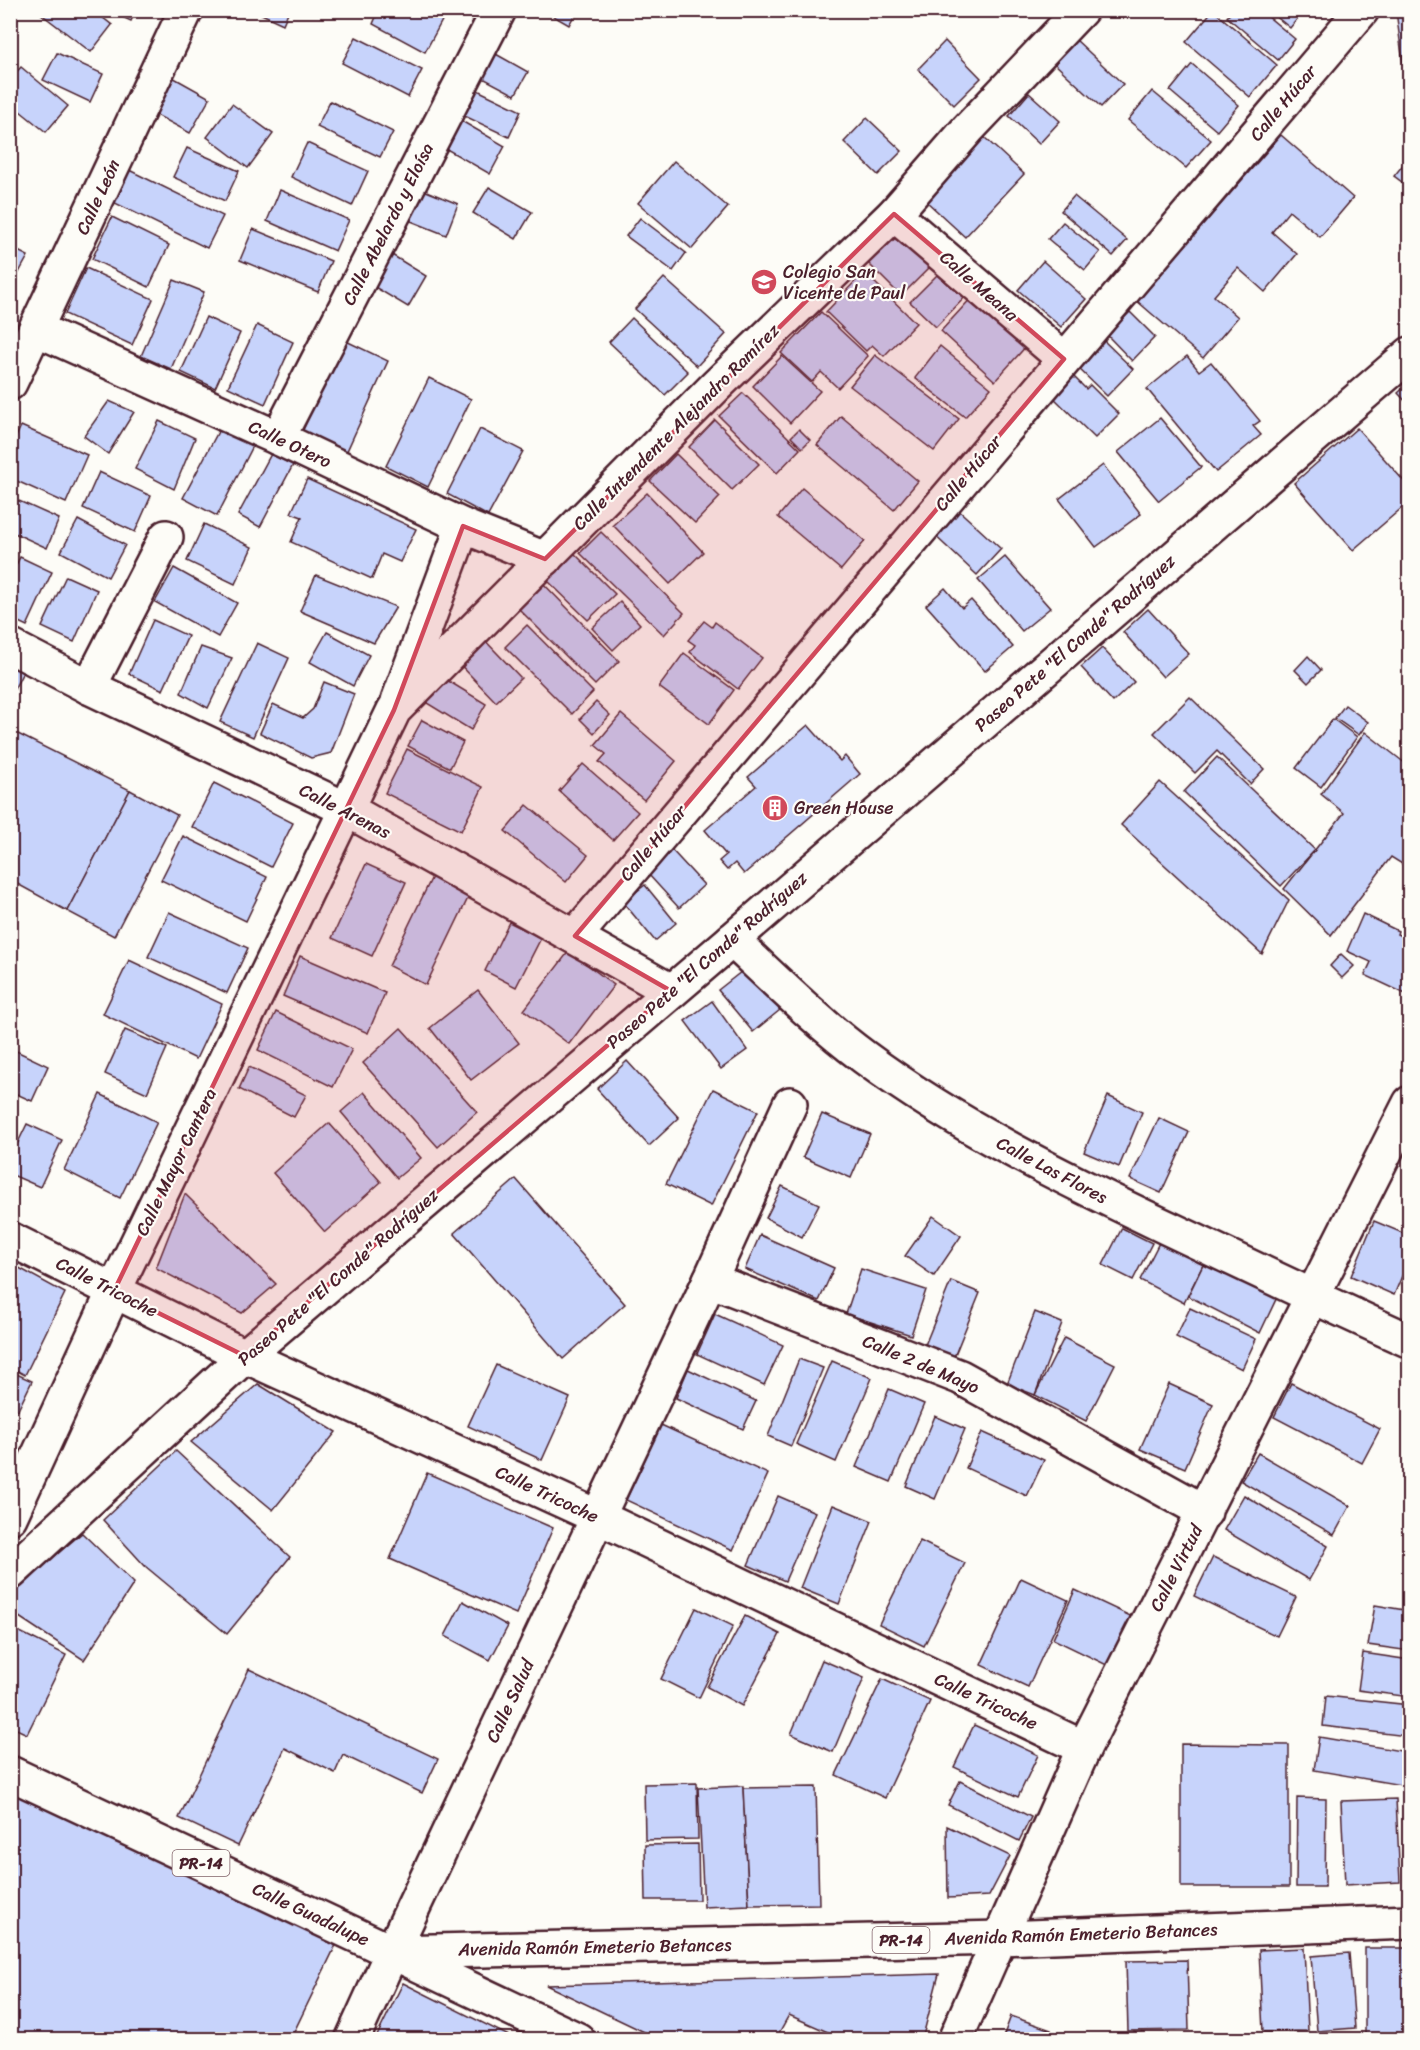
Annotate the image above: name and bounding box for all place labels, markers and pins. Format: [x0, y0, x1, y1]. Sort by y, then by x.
place label: Colegio San Vicente de Paul [783, 256, 906, 309]
school or university icon: Colegio San Vicente de Paul [749, 267, 779, 297]
place label: Green House [794, 792, 893, 824]
building icon: Green House [760, 793, 790, 823]

